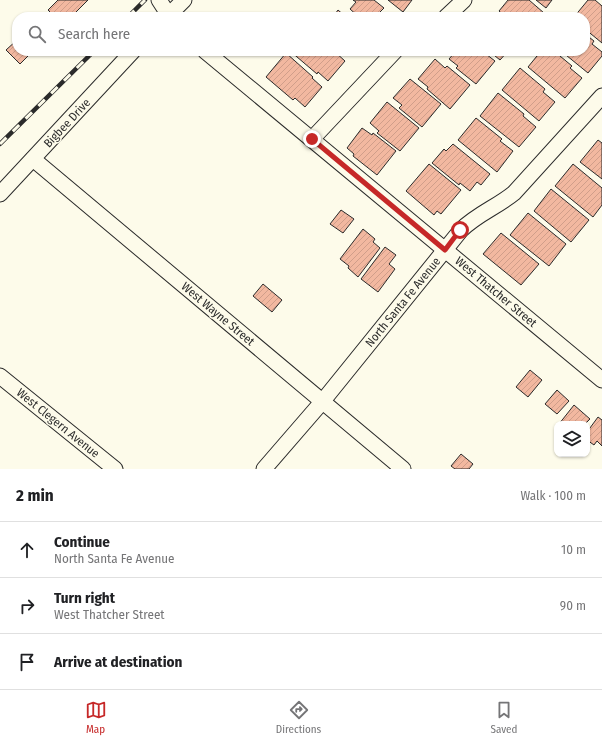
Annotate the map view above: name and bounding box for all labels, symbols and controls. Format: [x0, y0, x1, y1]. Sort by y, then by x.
search box [12, 12, 590, 56]
icon: search [26, 23, 48, 45]
text: Search here [58, 25, 130, 43]
street label: Bigbee Drive [41, 96, 93, 150]
route end [303, 130, 321, 148]
route start [451, 221, 469, 239]
street label: North Santa Fe Avenue [363, 254, 443, 350]
street label: West Thatcher Street [452, 254, 540, 330]
street label: West Wayne Street [179, 279, 257, 349]
street label: West Clegern Avenue [14, 385, 102, 461]
map controls [554, 421, 590, 457]
button: layers [554, 421, 590, 457]
text: 2 min [16, 485, 54, 506]
text: Walk · 100 m [520, 488, 586, 503]
text: Continue [54, 533, 110, 551]
icon: ahead [16, 539, 38, 561]
text: 10 m [561, 542, 586, 557]
text: North Santa Fe Avenue [54, 551, 174, 566]
text: Turn right [54, 589, 115, 607]
icon: right [16, 595, 38, 617]
text: 90 m [560, 598, 586, 613]
text: West Thatcher Street [54, 607, 165, 622]
icon: arrive [16, 651, 38, 673]
text: Arrive at destination [54, 653, 182, 671]
tab: Map [85, 699, 107, 736]
tab: Directions [276, 699, 321, 736]
tab: Saved [491, 699, 517, 736]

